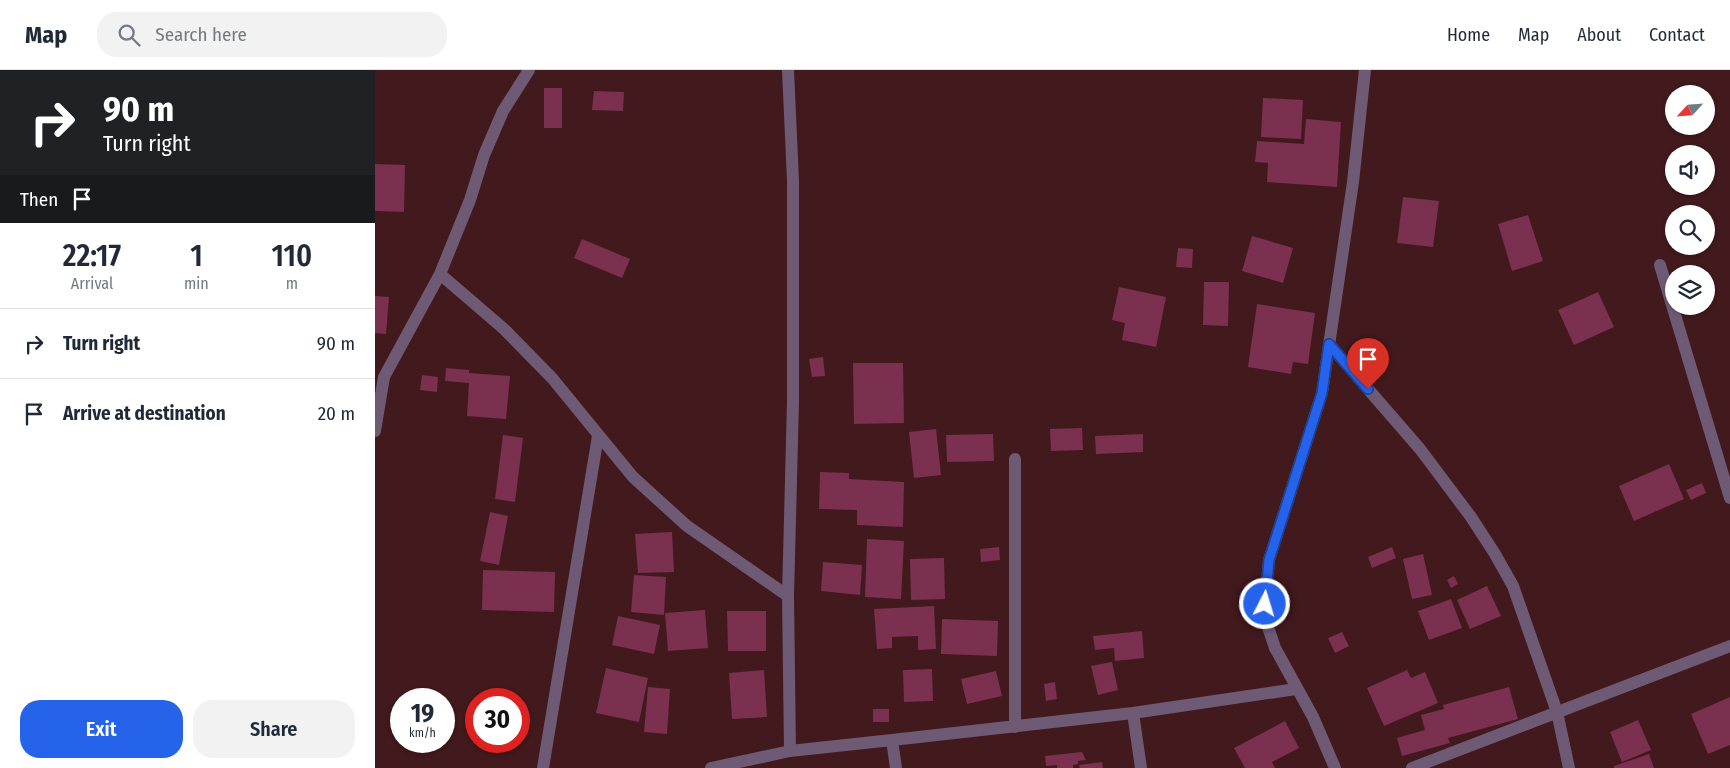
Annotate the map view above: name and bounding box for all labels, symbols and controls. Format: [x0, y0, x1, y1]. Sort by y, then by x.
search box [97, 12, 447, 57]
text: Map [25, 21, 67, 49]
icon: search [115, 21, 143, 49]
text: Search here [155, 23, 247, 46]
text: Home [1447, 24, 1490, 46]
text: Map [1518, 24, 1549, 46]
text: About [1577, 24, 1621, 46]
text: Contact [1649, 24, 1705, 46]
north arrow [1665, 85, 1715, 135]
map controls [1665, 85, 1715, 315]
text: 90 m [103, 88, 174, 130]
icon: right [20, 90, 85, 155]
text: Turn right [103, 130, 191, 157]
button: sound [1665, 145, 1715, 195]
icon: arrive [68, 185, 96, 213]
text: Then [20, 188, 58, 211]
button: search [1665, 205, 1715, 255]
text: 22:17 [63, 238, 121, 274]
text: 1 [190, 238, 203, 274]
text: 110 [272, 238, 312, 274]
button: layers [1665, 265, 1715, 315]
text: Arrival [71, 274, 113, 293]
text: min [184, 274, 209, 293]
text: m [286, 274, 298, 293]
icon: right [20, 330, 48, 358]
text: Turn right [63, 332, 140, 355]
text: 90 m [317, 332, 355, 355]
pin [1347, 338, 1389, 389]
icon: arrive [1354, 345, 1382, 373]
icon: arrive [20, 400, 48, 428]
text: Arrive at destination [63, 402, 226, 425]
text: 20 m [318, 402, 355, 425]
position arrow [1238, 577, 1290, 629]
speed limit sign: 30 [465, 688, 530, 753]
text: 19 [411, 699, 434, 729]
button: Exit [20, 700, 183, 758]
button: Share [193, 700, 355, 758]
text: km/h [409, 726, 436, 740]

